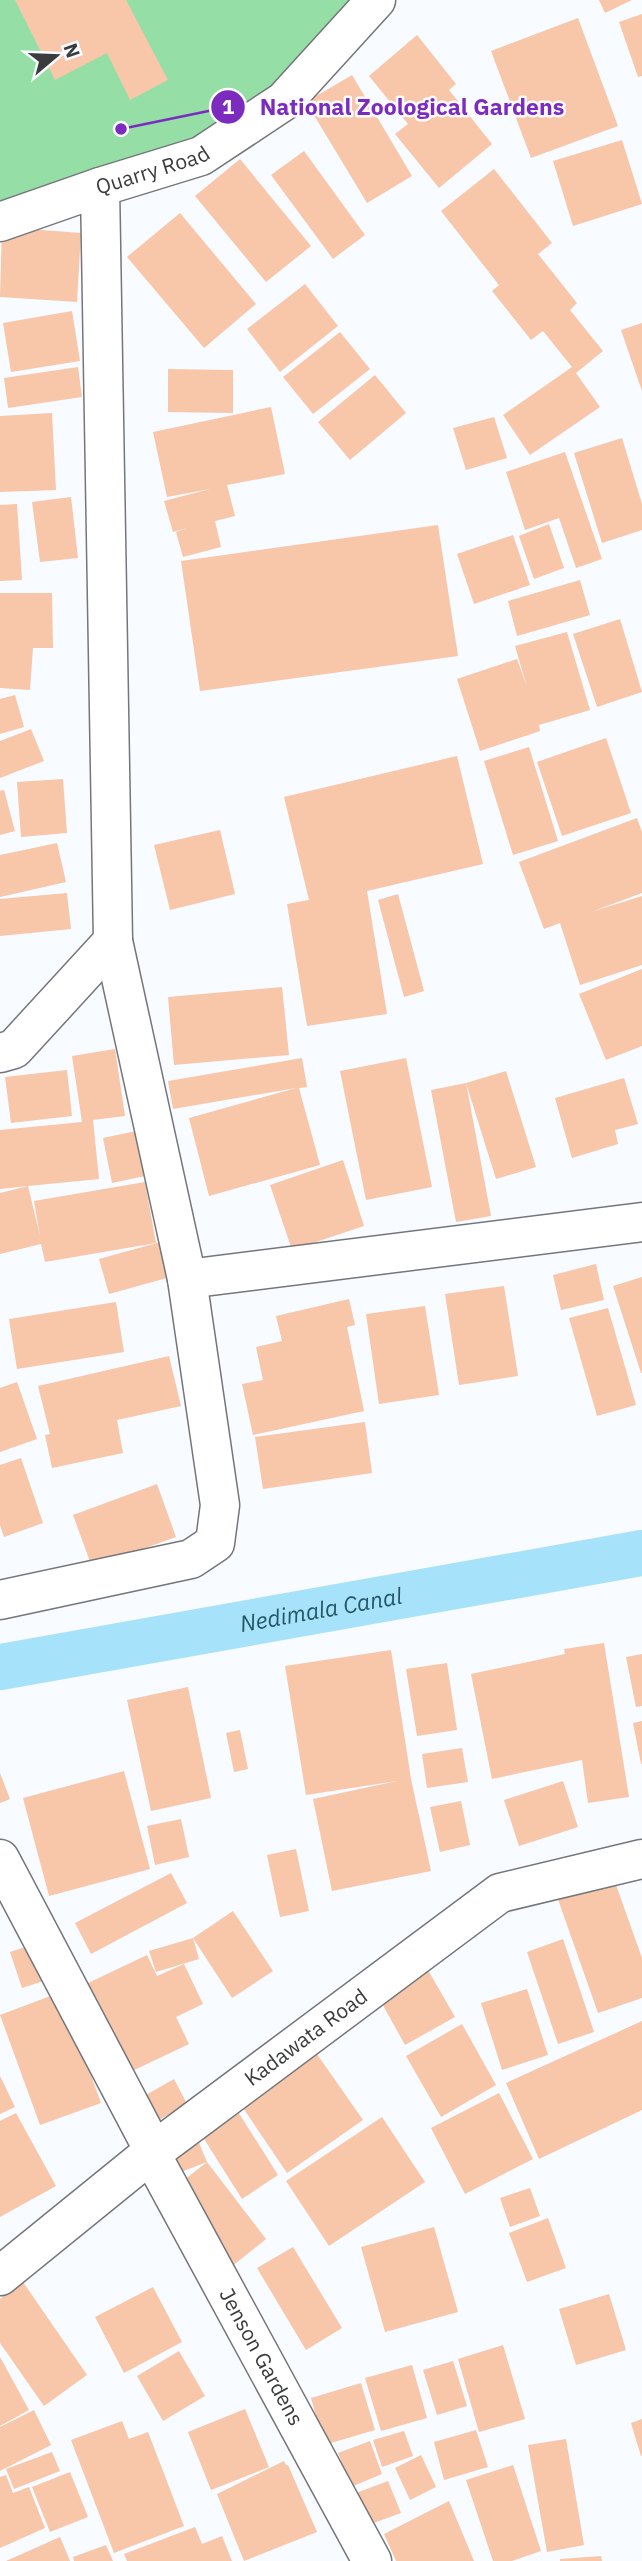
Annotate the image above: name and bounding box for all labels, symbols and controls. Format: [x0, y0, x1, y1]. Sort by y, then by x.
north arrow [21, 21, 91, 91]
text: N [58, 40, 86, 61]
callout: National Zoological Gardens [211, 85, 578, 129]
text: National Zoological Gardens [260, 91, 564, 121]
text: 1 [222, 92, 235, 120]
street label: Quarry Road [92, 139, 215, 201]
water label: Nedimala Canal [237, 1580, 405, 1638]
street label: Kadawata Road [238, 1982, 373, 2092]
street label: Jenson Gardens [213, 2283, 311, 2430]

